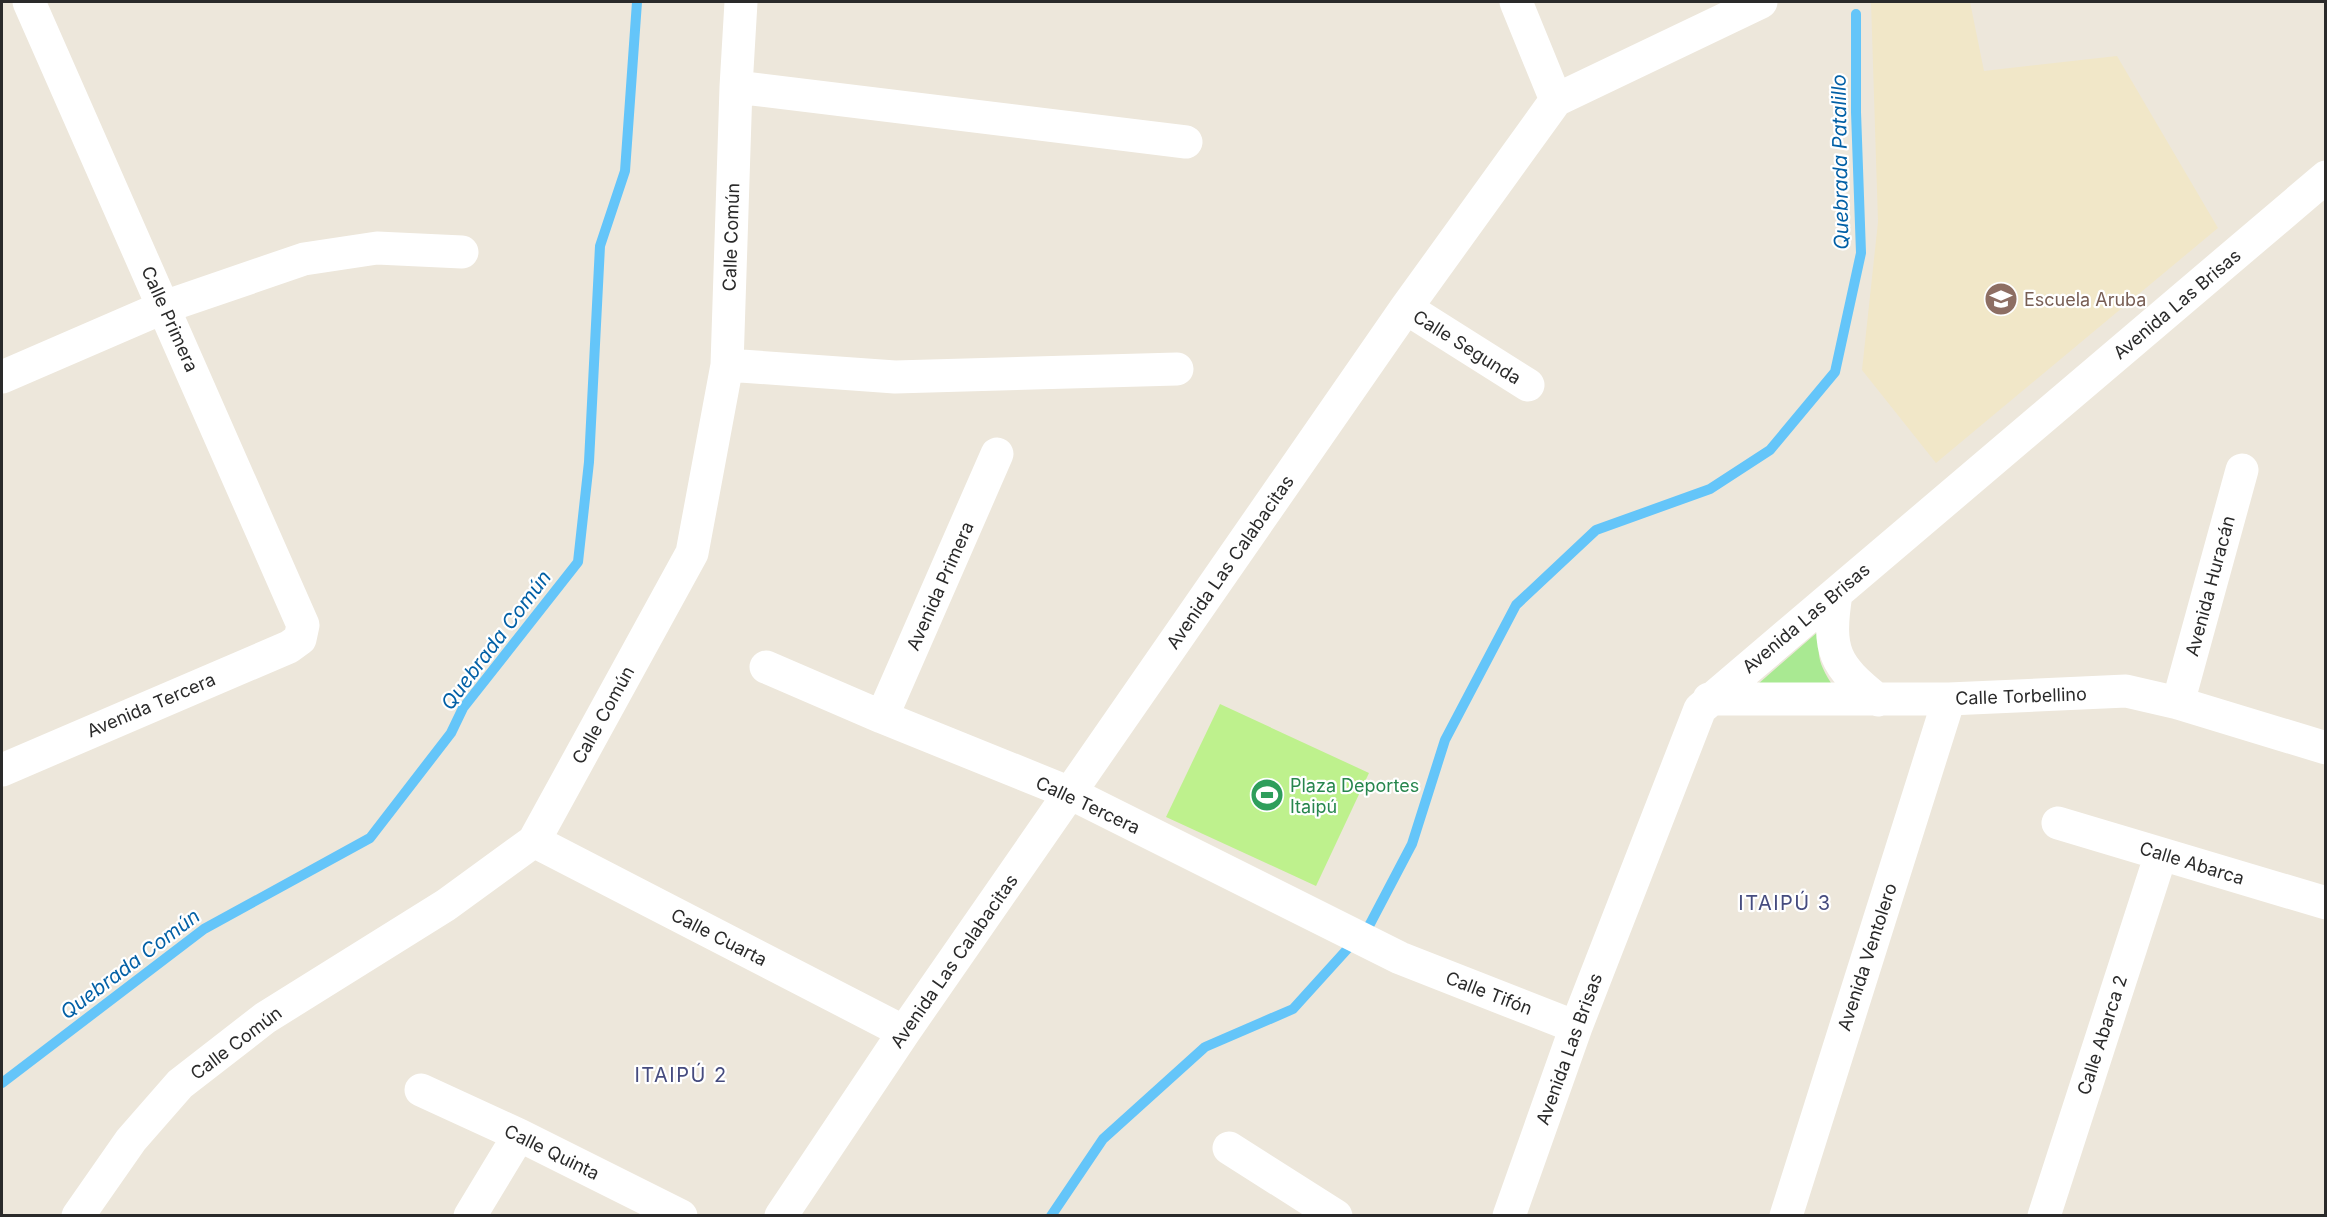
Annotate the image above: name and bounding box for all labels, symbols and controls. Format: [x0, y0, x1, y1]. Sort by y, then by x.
water label: Quebrada Patalillo [1826, 74, 1854, 250]
street label: Calle Común [719, 182, 743, 292]
street label: Avenida Las Brisas [2109, 245, 2245, 363]
street label: Calle Primera [137, 263, 203, 375]
school or university icon: Escuela Aruba [1983, 281, 2019, 317]
place label: Escuela Aruba [2024, 289, 2146, 310]
street label: Calle Segunda [1409, 305, 1525, 389]
street label: Avenida Las Calabacitas [1162, 471, 1298, 653]
street label: Avenida Huracán [2181, 513, 2239, 659]
street label: Avenida Primera [902, 518, 978, 654]
street label: Avenida Las Brisas [1738, 559, 1874, 677]
water label: Quebrada Común [436, 566, 556, 714]
street label: Calle Común [568, 662, 638, 768]
street label: Avenida Tercera [84, 668, 218, 742]
street label: Calle Torbellino [1955, 683, 2087, 709]
street label: Calle Tercera [1033, 772, 1143, 838]
place label: Plaza Deportes Itaipú [1290, 775, 1419, 817]
sports icon: Plaza Deportes Itaipú [1249, 777, 1285, 813]
street label: Calle Abarca [2137, 837, 2247, 889]
street label: Avenida Las Calabacitas [886, 870, 1022, 1052]
street label: Avenida Ventolero [1833, 881, 1901, 1033]
district label: ITAIPÚ 3 [1738, 890, 1832, 915]
water label: Quebrada Común [56, 904, 204, 1024]
street label: Calle Cuarta [668, 904, 770, 970]
street label: Calle Tifón [1443, 967, 1535, 1019]
street label: Avenida Las Brisas [1532, 970, 1606, 1128]
street label: Calle Abarca 2 [2073, 973, 2131, 1097]
street label: Calle Común [186, 1002, 286, 1084]
district label: ITAIPÚ 2 [634, 1062, 728, 1087]
street label: Calle Quinta [501, 1120, 603, 1184]

